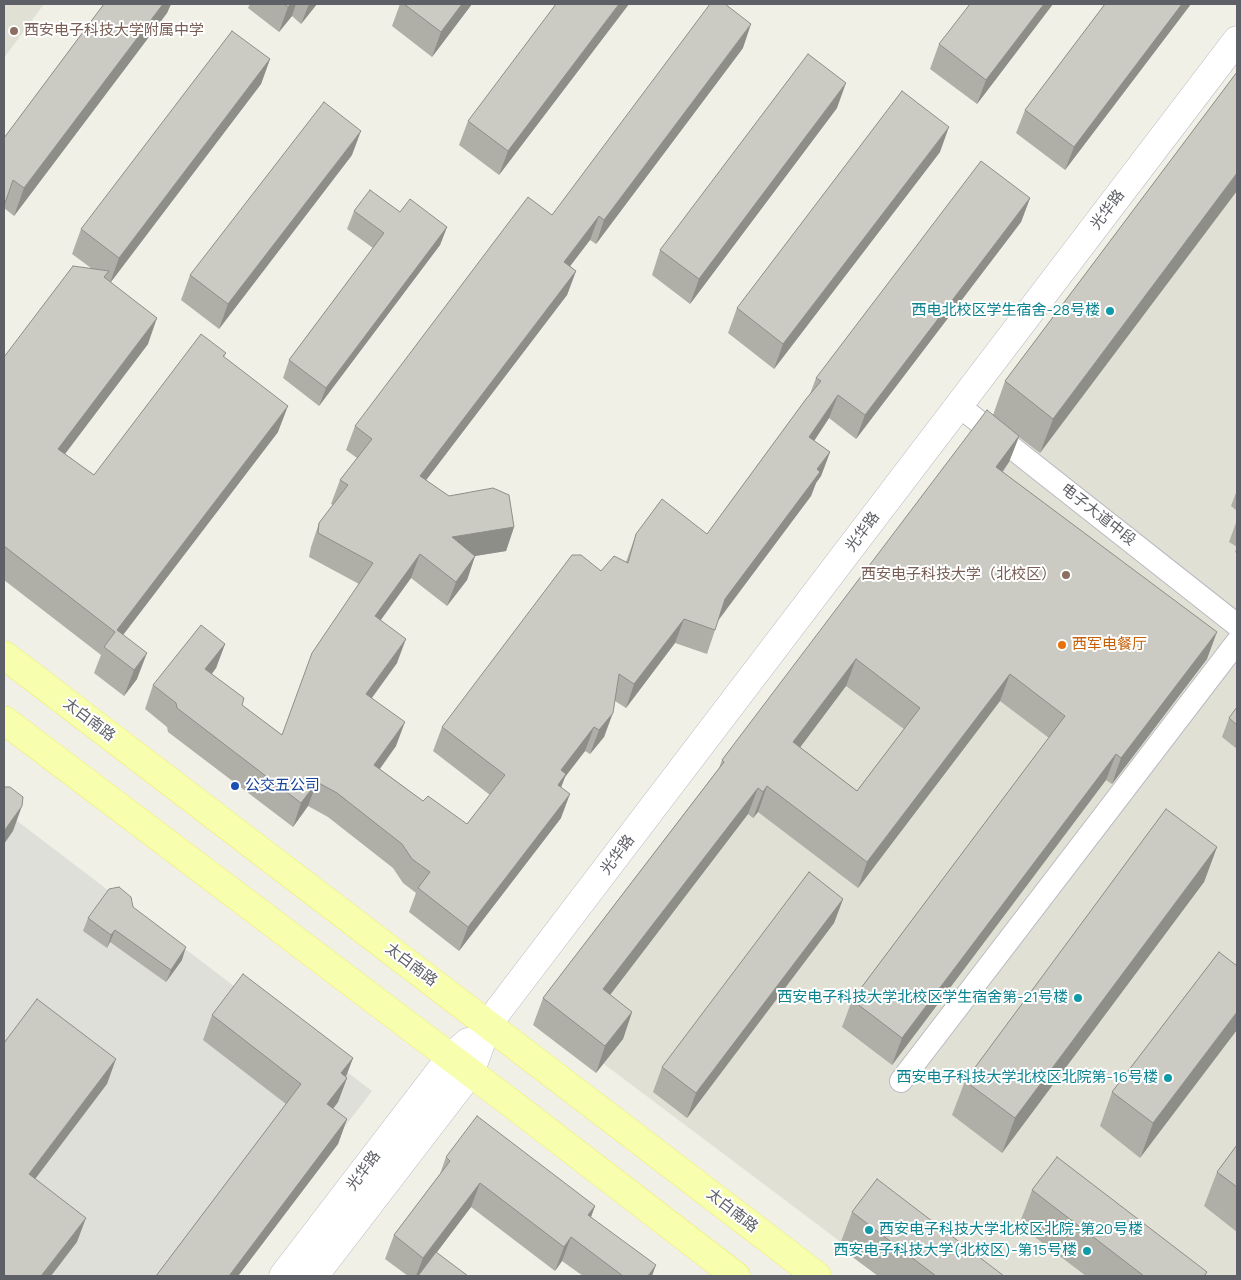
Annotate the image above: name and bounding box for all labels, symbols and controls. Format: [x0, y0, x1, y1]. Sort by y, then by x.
place label: 西安电子科技大学附属中学 [24, 22, 204, 40]
marker: 西安电子科技大学附属中学 [8, 25, 20, 37]
street label: 光华路 [1087, 187, 1129, 233]
place label: 西电北校区学生宿舍-28号楼 [911, 302, 1100, 320]
marker: 西电北校区学生宿舍-28号楼 [1104, 305, 1116, 317]
street label: 电子大道中段 [1057, 480, 1139, 550]
street label: 光华路 [842, 509, 884, 555]
place label: 西安电子科技大学（北校区） [861, 566, 1056, 584]
marker: 西安电子科技大学（北校区） [1060, 569, 1072, 581]
place label: 西军电餐厅 [1072, 636, 1147, 654]
marker: 西军电餐厅 [1056, 639, 1068, 651]
street label: 太白南路 [60, 695, 118, 745]
place label: 公交五公司 [245, 777, 320, 795]
marker: 公交五公司 [229, 780, 241, 792]
street label: 光华路 [597, 832, 639, 878]
street label: 太白南路 [382, 940, 440, 990]
place label: 西安电子科技大学北校区学生宿舍第-21号楼 [777, 989, 1068, 1007]
marker: 西安电子科技大学北校区学生宿舍第-21号楼 [1072, 992, 1084, 1004]
place label: 西安电子科技大学北校区北院第-16号楼 [897, 1069, 1158, 1087]
marker: 西安电子科技大学北校区北院第-16号楼 [1162, 1072, 1174, 1084]
street label: 光华路 [343, 1148, 385, 1194]
street label: 太白南路 [703, 1185, 761, 1237]
place label: 西安电子科技大学北校区北院-第20号楼 [879, 1221, 1143, 1239]
marker: 西安电子科技大学北校区北院-第20号楼 [863, 1224, 875, 1236]
place label: 西安电子科技大学(北校区)-第15号楼 [833, 1242, 1077, 1260]
marker: 西安电子科技大学(北校区)-第15号楼 [1081, 1245, 1093, 1257]

